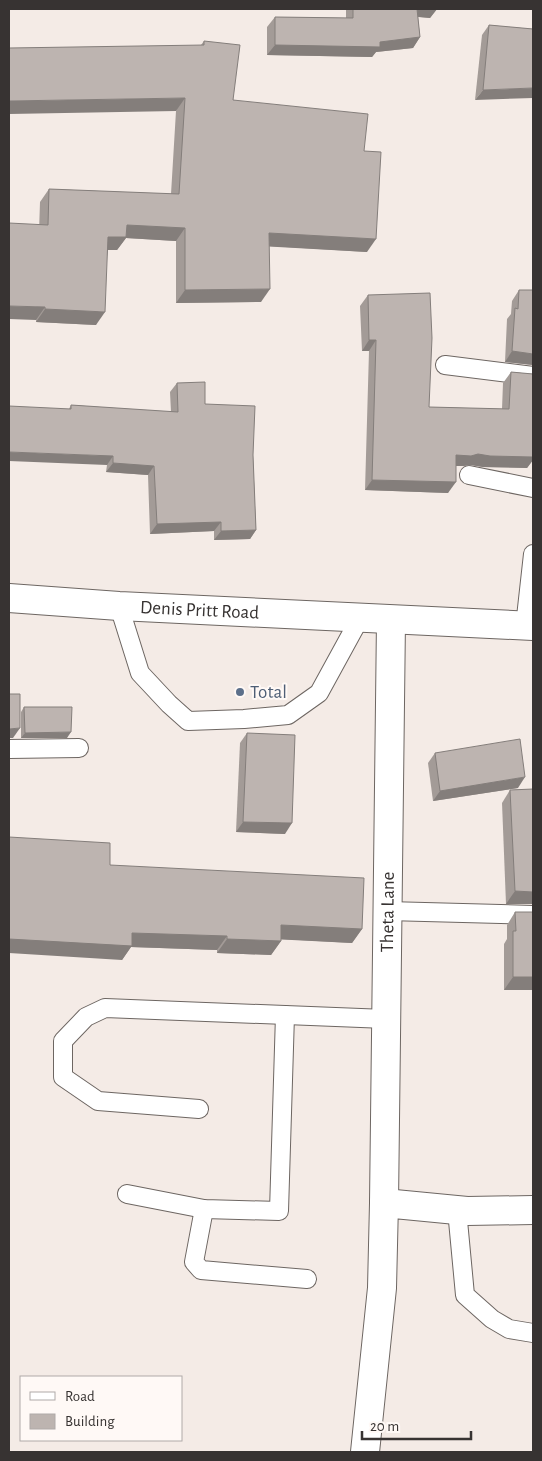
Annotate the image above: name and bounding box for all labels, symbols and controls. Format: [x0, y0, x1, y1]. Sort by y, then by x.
street label: Denis Pritt Road [140, 598, 260, 622]
place label: Total [250, 683, 287, 702]
marker: Total [234, 686, 246, 698]
street label: Theta Lane [378, 871, 397, 953]
legend [20, 1376, 182, 1441]
text: Road [65, 1389, 95, 1404]
scale bar [362, 1408, 471, 1440]
text: Building [65, 1414, 115, 1429]
text: 20 m [370, 1419, 399, 1434]

